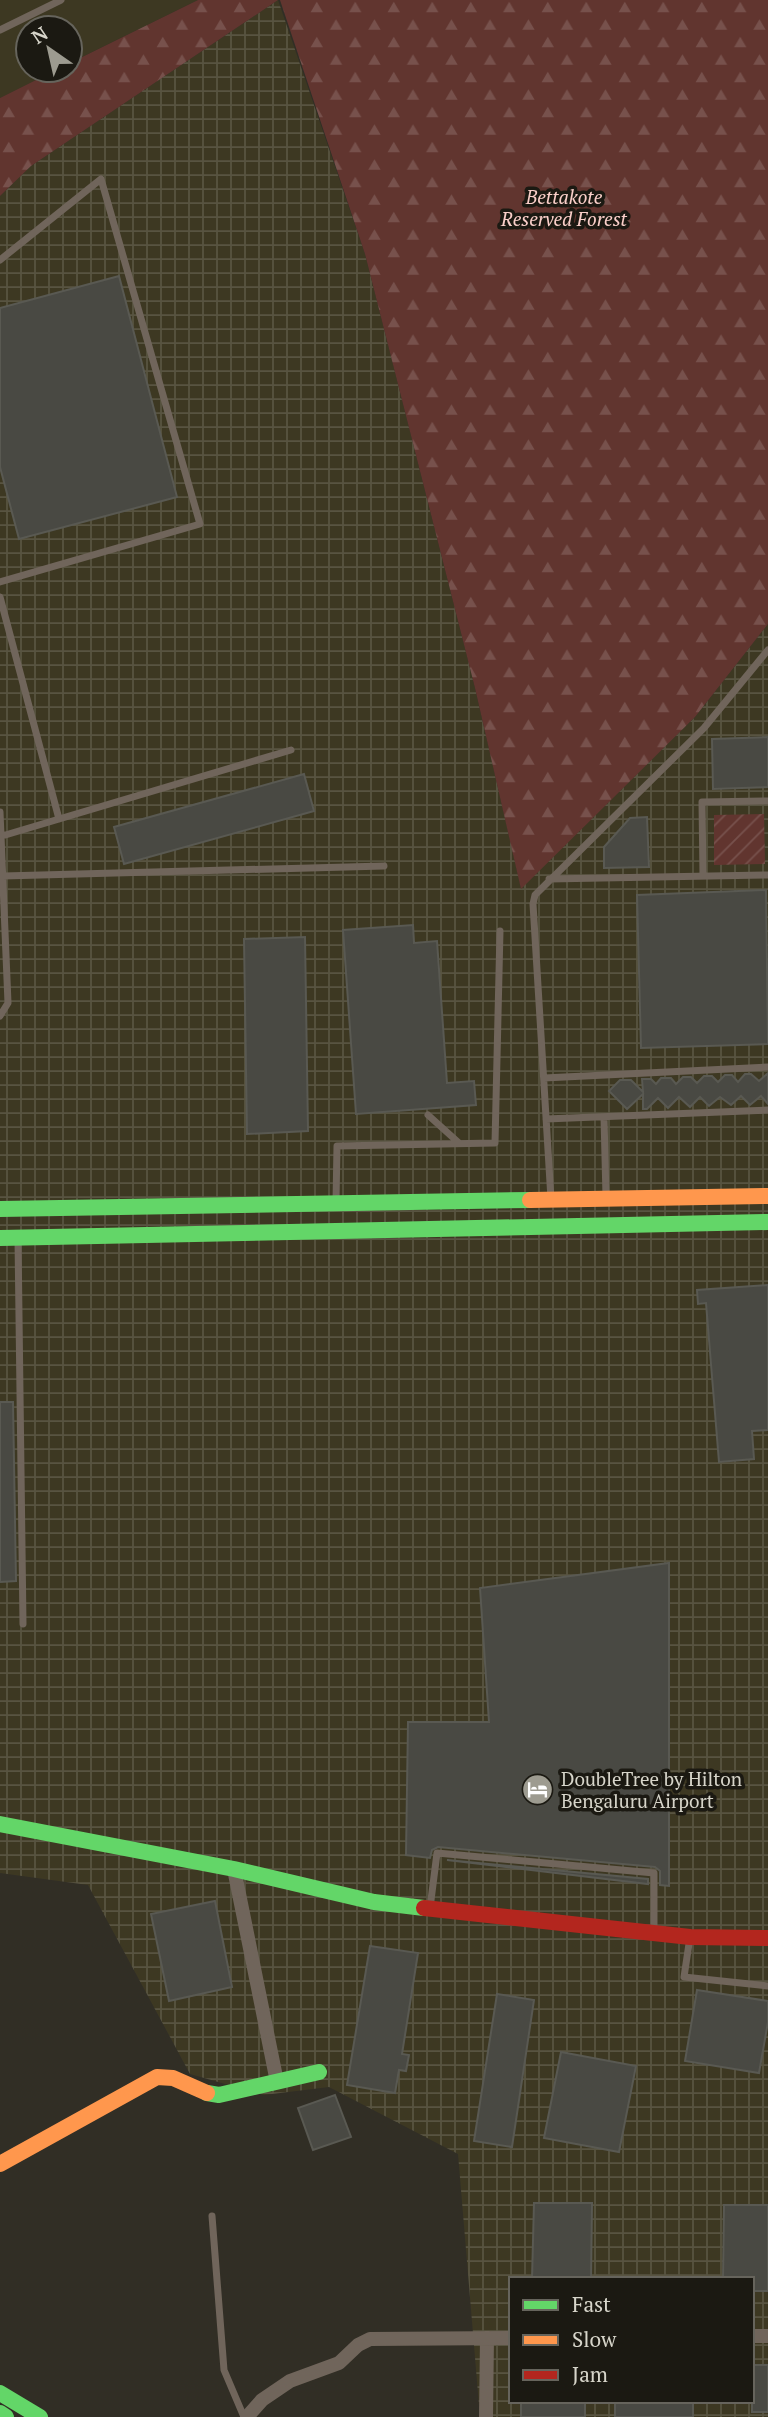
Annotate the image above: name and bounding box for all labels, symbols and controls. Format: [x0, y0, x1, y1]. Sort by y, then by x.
north arrow [14, 14, 84, 84]
text: N [26, 20, 53, 49]
park label: Bettakote Reserved Forest [500, 184, 628, 231]
place label: DoubleTree by Hilton Bengaluru Airport [561, 1766, 742, 1813]
hotel icon: DoubleTree by Hilton Bengaluru Airport [521, 1772, 555, 1806]
legend [509, 2277, 754, 2403]
text: Fast [572, 2290, 611, 2318]
text: Slow [572, 2325, 617, 2353]
text: Jam [572, 2360, 608, 2388]

